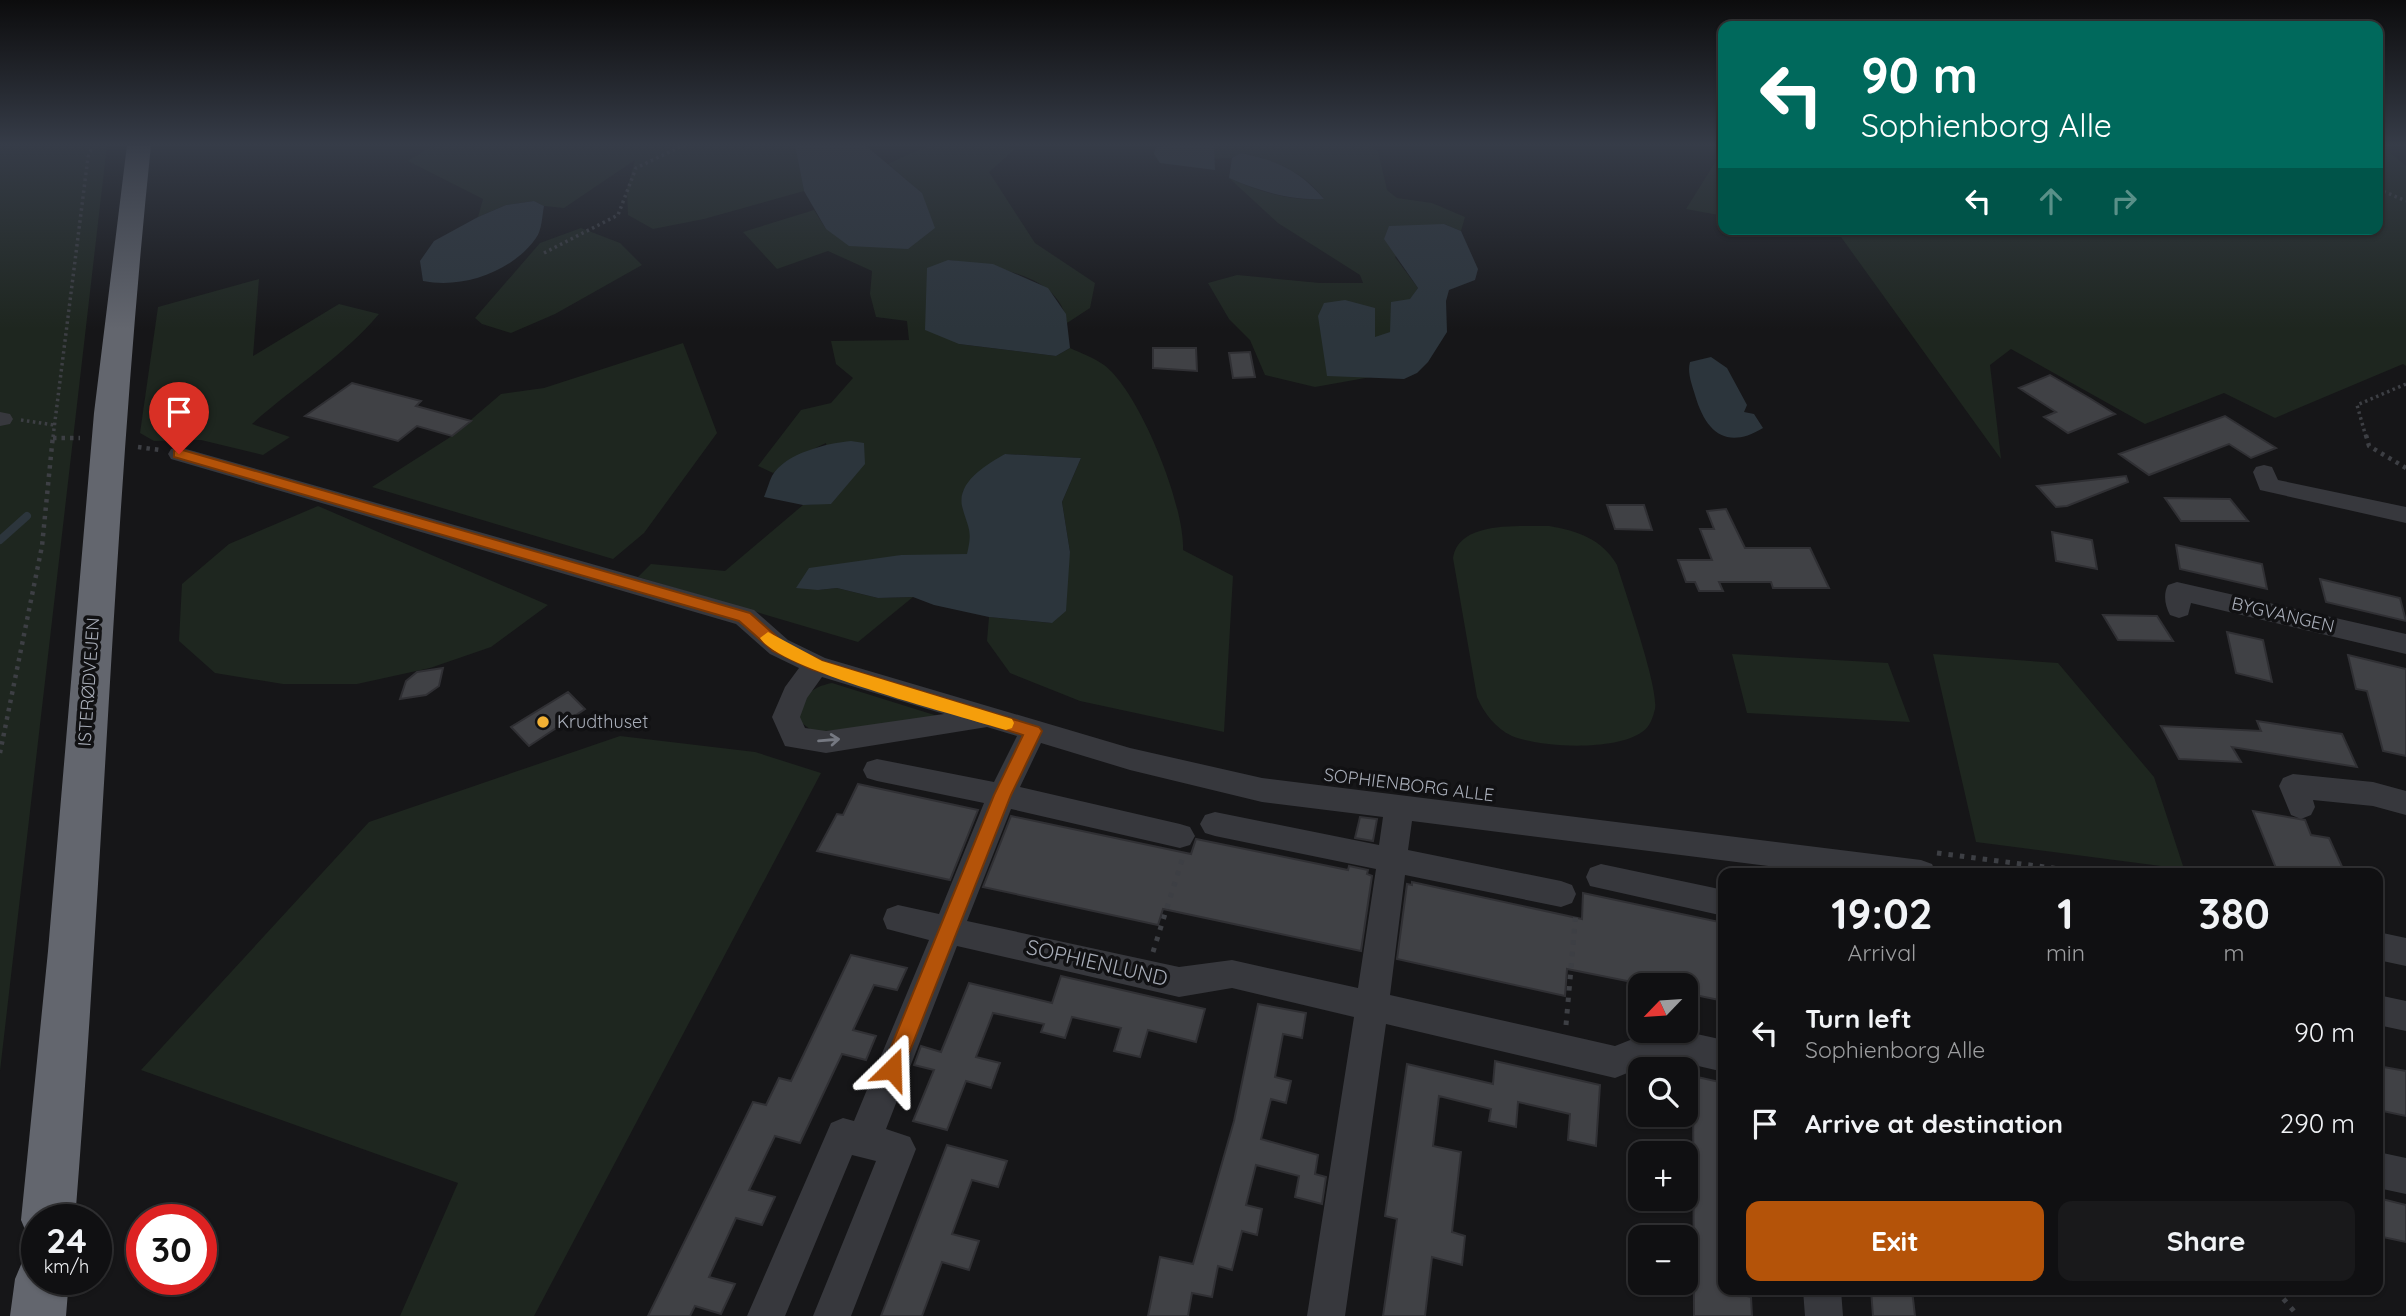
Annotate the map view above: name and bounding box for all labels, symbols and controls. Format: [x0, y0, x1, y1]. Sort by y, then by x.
text: 90 m [1861, 44, 1978, 105]
icon: left [1746, 49, 1837, 140]
text: Sophienborg Alle [1861, 105, 2112, 145]
icon: left [1959, 182, 1997, 220]
icon: ahead [2032, 182, 2070, 220]
icon: right [2105, 182, 2143, 220]
pin [149, 382, 209, 454]
icon: arrive [160, 393, 198, 431]
street label: BYGVANGEN [2229, 591, 2337, 638]
street label: ISTERØDVEJEN [73, 617, 104, 747]
place label: Krudthuset [557, 710, 648, 733]
marker: Krudthuset [535, 714, 551, 730]
one-way arrow [817, 733, 839, 746]
street label: SOPHIENBORG ALLE [1323, 763, 1495, 806]
text: 19:02 [1831, 887, 1933, 940]
text: 1 [2057, 887, 2074, 940]
text: 380 [2198, 887, 2270, 940]
street label: SOPHIENLUND [1024, 933, 1170, 991]
text: Arrival [1848, 938, 1916, 967]
text: min [2046, 938, 2085, 967]
text: m [2224, 938, 2245, 967]
north arrow [1628, 973, 1698, 1043]
map controls [1628, 973, 1698, 1295]
text: Turn left [1805, 1002, 1912, 1035]
icon: left [1746, 1014, 1784, 1052]
text: 90 m [2294, 1016, 2355, 1049]
position arrow [855, 1032, 929, 1106]
text: Sophienborg Alle [1805, 1035, 1985, 1064]
button: search [1628, 1057, 1698, 1127]
icon: arrive [1746, 1105, 1784, 1143]
text: Arrive at destination [1805, 1107, 2063, 1140]
text: 290 m [2280, 1107, 2355, 1140]
button: + [1628, 1141, 1698, 1211]
button: Exit [1746, 1201, 2044, 1281]
button: Share [2058, 1201, 2355, 1281]
speed limit sign: 30 [126, 1204, 217, 1295]
text: 24 [46, 1218, 87, 1262]
button: − [1628, 1225, 1698, 1295]
text: km/h [44, 1255, 89, 1278]

